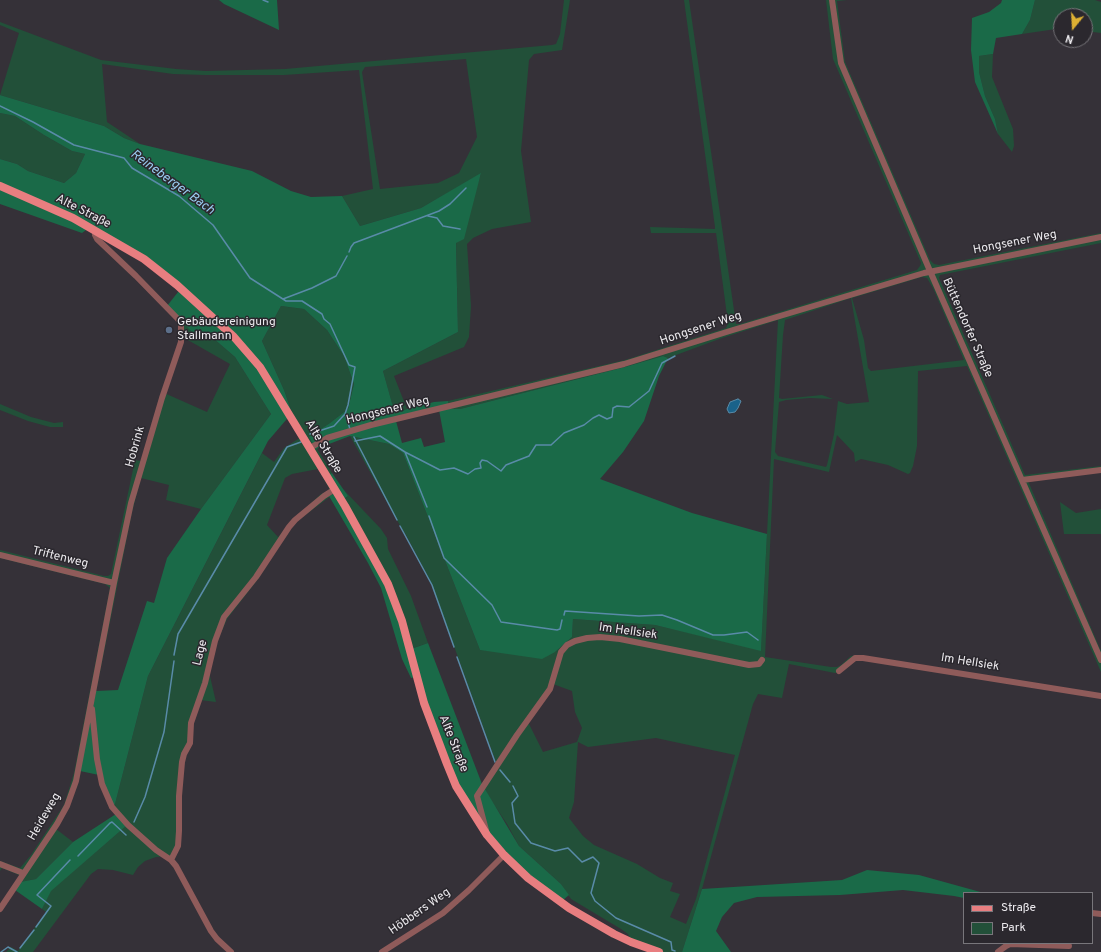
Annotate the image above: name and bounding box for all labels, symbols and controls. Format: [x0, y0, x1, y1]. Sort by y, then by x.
north arrow [1053, 8, 1093, 48]
text: N [1064, 31, 1076, 46]
water label: Reineberger Bach [127, 147, 217, 219]
street label: Alte Straße [53, 192, 113, 232]
street label: Hongsener Weg [972, 228, 1058, 258]
street label: Büttendorfer Straße [939, 276, 995, 380]
street label: Hongsener Weg [658, 309, 744, 349]
place label: Gebäudereinigung Stallmann [177, 316, 276, 344]
marker: Gebäudereinigung Stallmann [164, 325, 174, 335]
street label: Hongsener Weg [345, 394, 431, 428]
street label: Alte Straße [301, 418, 345, 476]
street label: Hobrink [123, 425, 149, 469]
street label: Triftenweg [31, 544, 89, 572]
street label: Im Hellsiek [598, 621, 658, 643]
street label: Lage [191, 638, 211, 668]
street label: Im Hellsiek [940, 651, 1000, 675]
street label: Alte Straße [435, 714, 471, 774]
street label: Heideweg [26, 790, 64, 844]
street label: Höbbers Weg [387, 886, 453, 938]
legend [963, 892, 1093, 944]
text: Straße [1001, 900, 1036, 916]
text: Park [1001, 920, 1026, 936]

